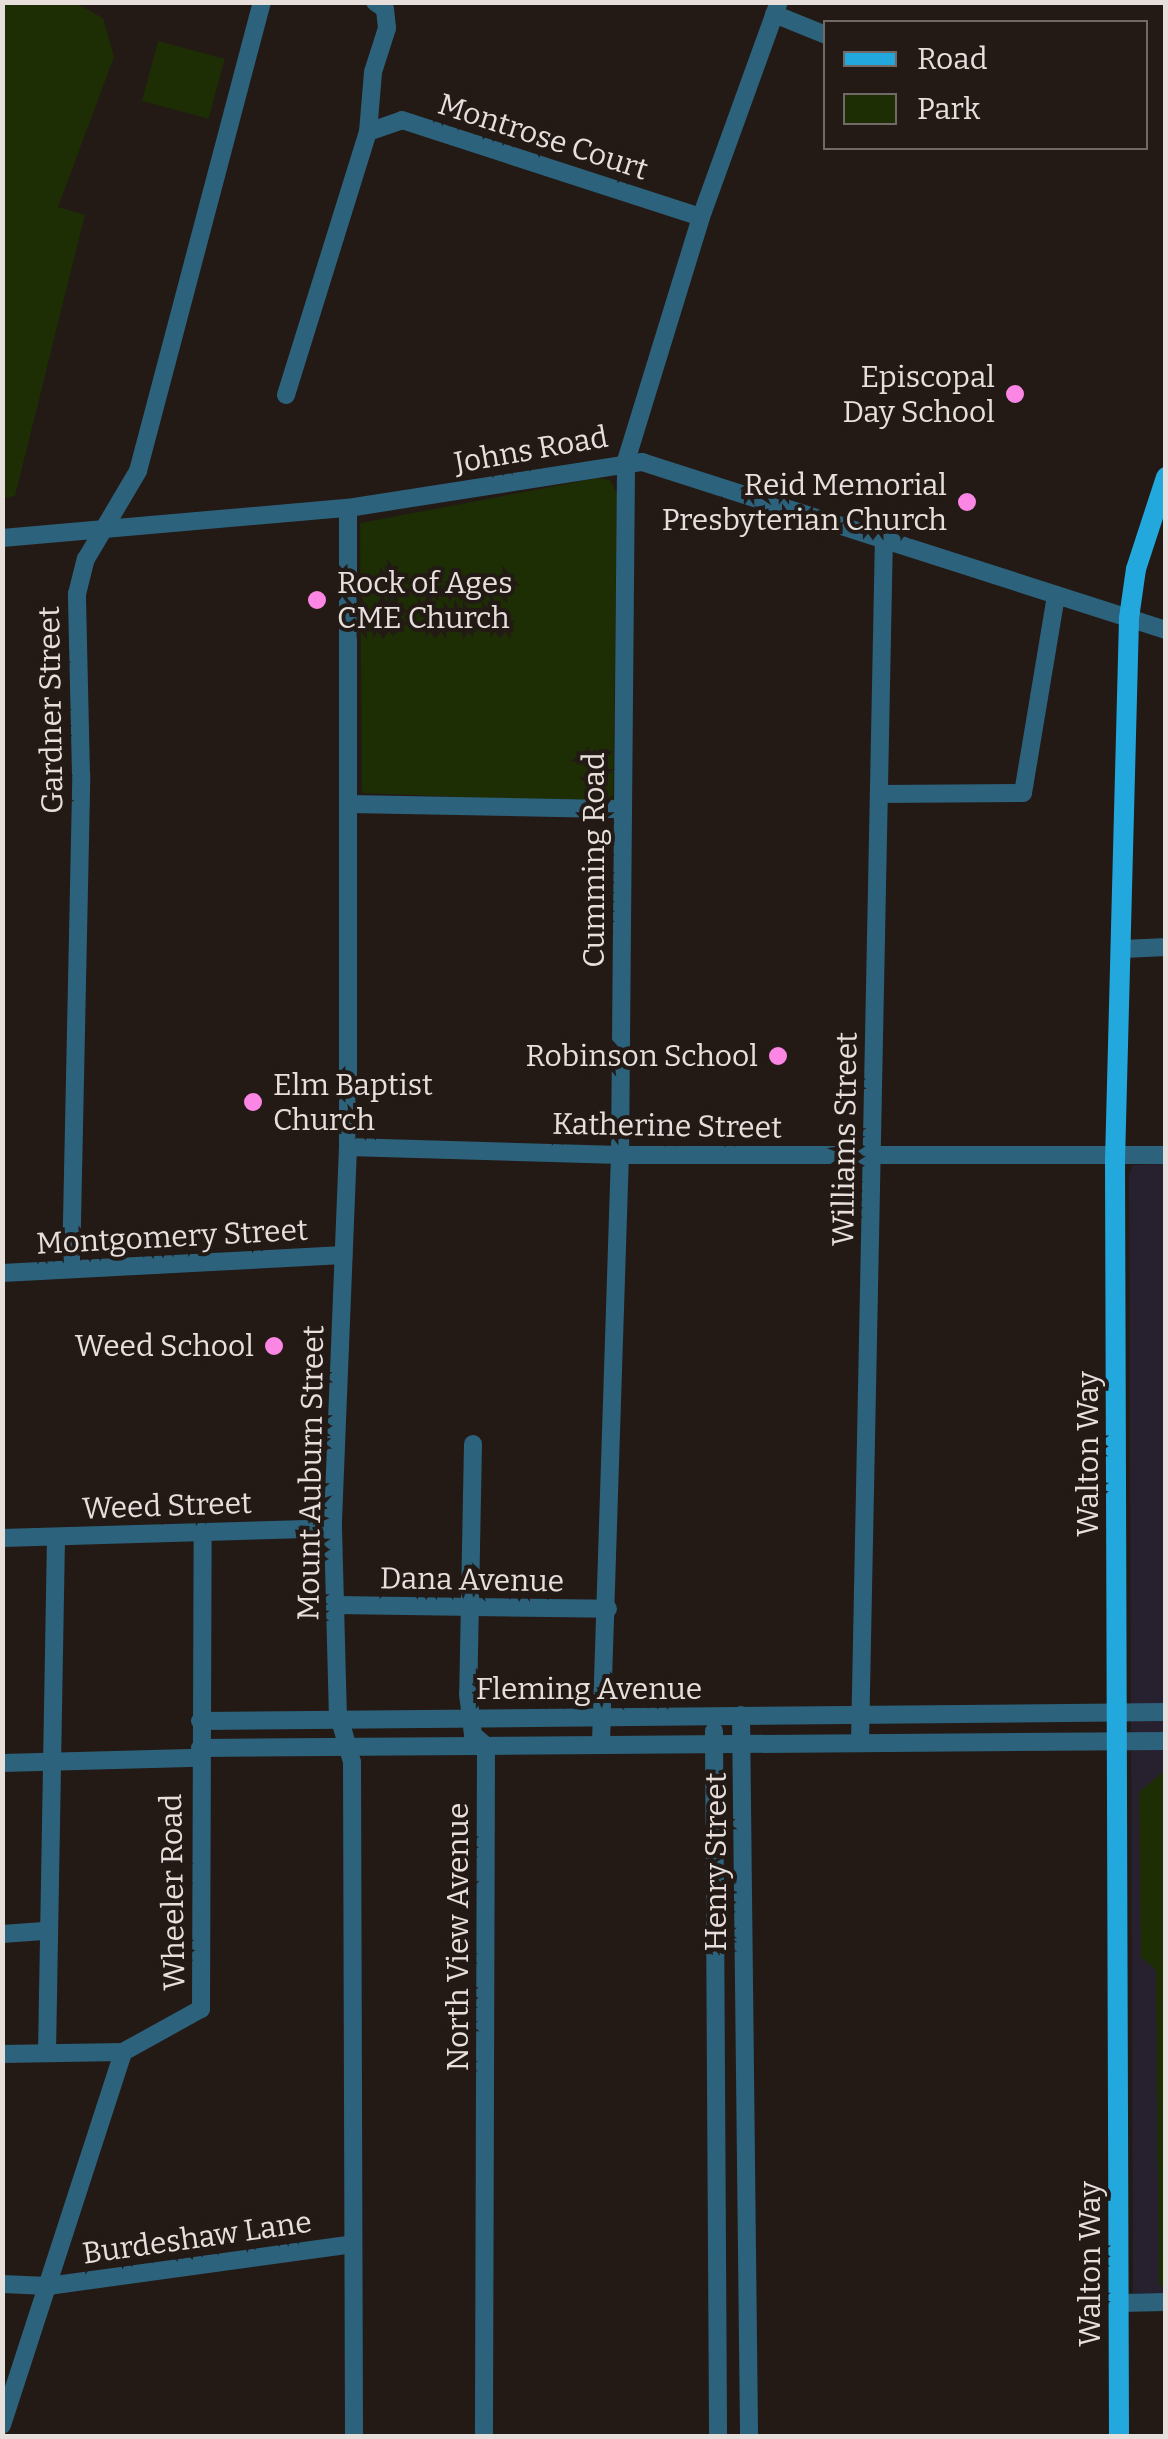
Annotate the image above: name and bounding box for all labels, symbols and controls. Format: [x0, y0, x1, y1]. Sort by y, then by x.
legend [823, 20, 1148, 150]
text: Road [917, 41, 988, 77]
street label: Montrose Court [434, 86, 652, 188]
text: Park [917, 91, 980, 127]
place label: Episcopal Day School [842, 359, 995, 430]
marker: Episcopal Day School [1004, 383, 1026, 405]
street label: Johns Road [451, 419, 611, 481]
place label: Reid Memorial Presbyterian Church [662, 467, 947, 538]
marker: Reid Memorial Presbyterian Church [956, 491, 978, 513]
place label: Rock of Ages CME Church [337, 565, 512, 636]
marker: Rock of Ages CME Church [306, 589, 328, 611]
street label: Gardner Street [31, 606, 71, 814]
street label: Cumming Road [576, 752, 612, 968]
street label: Williams Street [825, 1032, 865, 1246]
place label: Robinson School [526, 1038, 758, 1074]
marker: Robinson School [767, 1045, 789, 1067]
place label: Elm Baptist Church [273, 1067, 433, 1138]
marker: Elm Baptist Church [242, 1091, 264, 1113]
street label: Katherine Street [552, 1106, 782, 1146]
street label: Montgomery Street [35, 1212, 309, 1262]
street label: Mount Auburn Street [290, 1325, 332, 1621]
place label: Weed School [75, 1328, 254, 1364]
marker: Weed School [263, 1335, 285, 1357]
street label: Walton Way [1070, 1371, 1106, 1537]
street label: Weed Street [82, 1485, 252, 1527]
street label: Dana Avenue [380, 1560, 564, 1600]
street label: Fleming Avenue [476, 1671, 702, 1707]
street label: Henry Street [698, 1772, 734, 1952]
street label: Wheeler Road [153, 1793, 193, 1991]
street label: North View Avenue [440, 1803, 476, 2071]
street label: Walton Way [1072, 2181, 1108, 2347]
street label: Burdeshaw Lane [80, 2204, 314, 2272]

